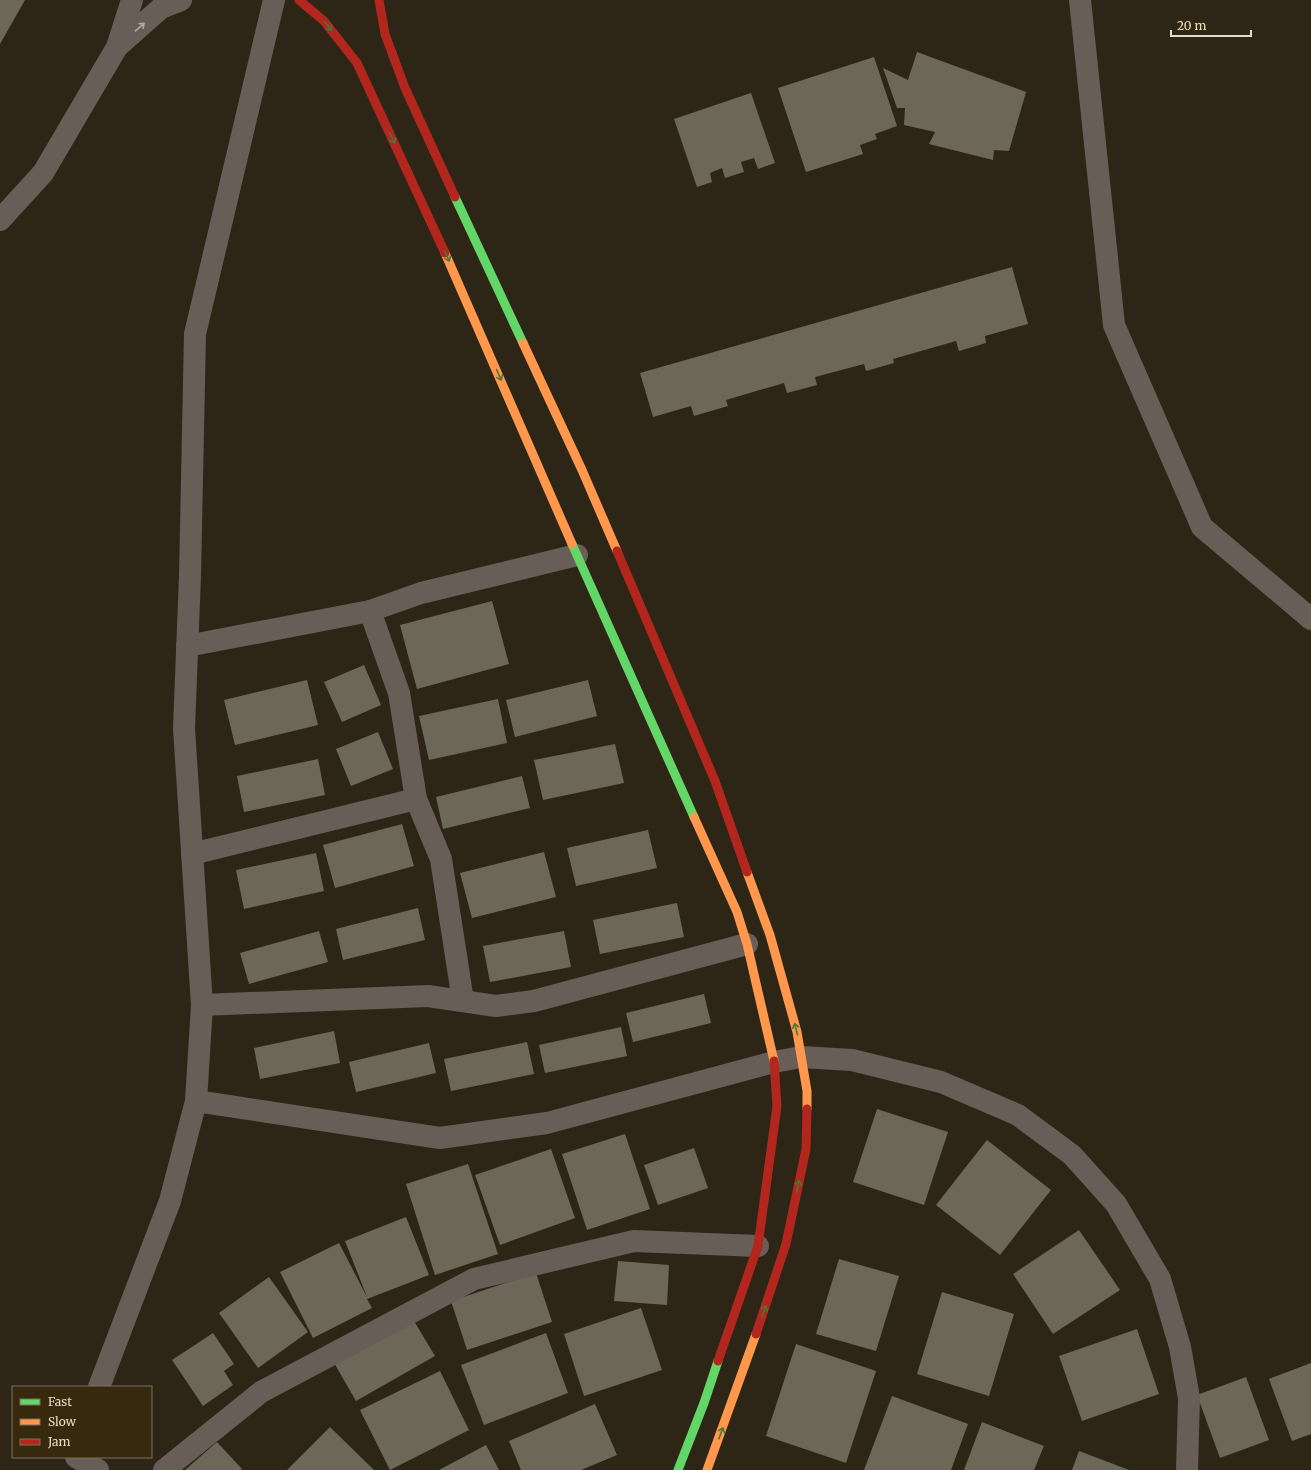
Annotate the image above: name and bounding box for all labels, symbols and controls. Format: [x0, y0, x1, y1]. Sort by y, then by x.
scale bar [1171, 12, 1251, 38]
text: 20 m [1177, 18, 1206, 33]
one-way arrow [324, 20, 333, 31]
one-way arrow [135, 22, 145, 31]
one-way arrow [389, 131, 396, 143]
one-way arrow [443, 249, 451, 261]
one-way arrow [495, 369, 503, 381]
one-way arrow [792, 1023, 799, 1036]
one-way arrow [795, 1180, 803, 1193]
one-way arrow [760, 1305, 768, 1317]
legend [12, 1386, 152, 1458]
text: Fast [48, 1394, 72, 1409]
text: Slow [48, 1414, 77, 1429]
one-way arrow [717, 1428, 725, 1440]
text: Jam [47, 1434, 71, 1449]

